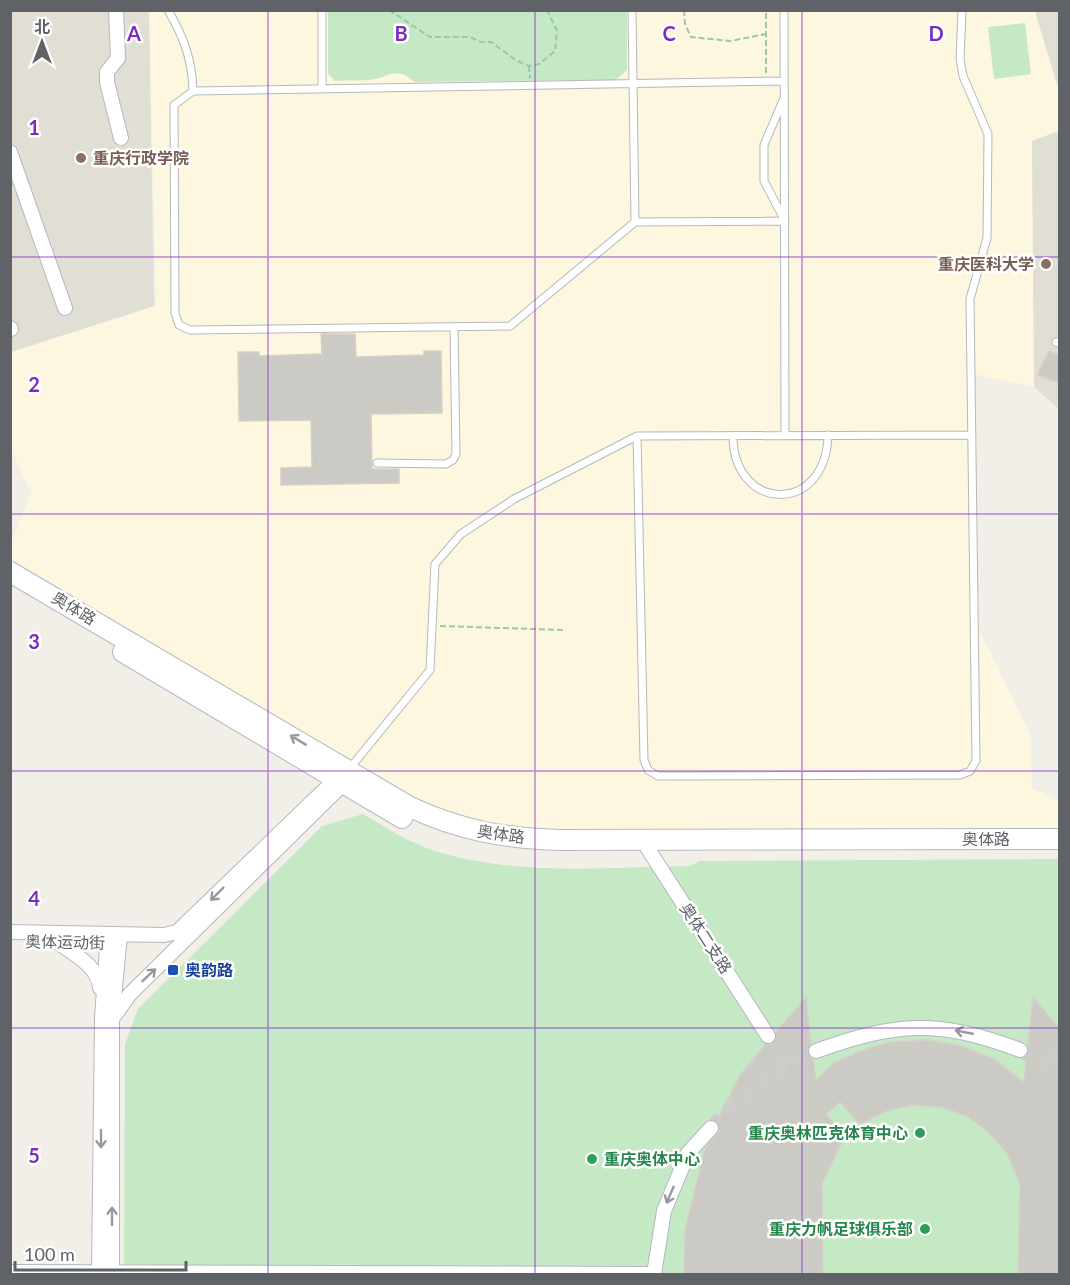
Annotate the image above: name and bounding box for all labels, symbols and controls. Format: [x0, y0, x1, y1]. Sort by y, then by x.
north arrow [12, 12, 72, 72]
text: 北 [34, 17, 50, 36]
text: A [126, 21, 141, 45]
text: B [394, 21, 408, 45]
text: C [662, 21, 676, 45]
text: D [928, 21, 944, 45]
text: 1 [28, 115, 40, 139]
place label: 重庆行政学院 [93, 148, 189, 167]
marker: 重庆行政学院 [74, 151, 88, 165]
place label: 重庆医科大学 [938, 254, 1034, 273]
marker: 重庆医科大学 [1039, 257, 1053, 271]
text: 2 [28, 372, 40, 396]
street label: 奥体路 [49, 587, 100, 628]
text: 3 [28, 629, 40, 653]
one-way arrow [290, 734, 307, 746]
street label: 奥体路 [476, 821, 526, 846]
street label: 奥体路 [962, 829, 1010, 848]
text: 4 [28, 886, 40, 910]
one-way arrow [210, 886, 225, 901]
street label: 奥体二支路 [677, 899, 736, 976]
street label: 奥体运动街 [25, 931, 105, 952]
place label: 奥韵路 [185, 960, 233, 979]
marker: 奥韵路 [166, 963, 180, 977]
one-way arrow [142, 968, 157, 983]
one-way arrow [955, 1026, 975, 1037]
place label: 重庆奥林匹克体育中心 [748, 1123, 908, 1142]
marker: 重庆奥林匹克体育中心 [913, 1126, 927, 1140]
one-way arrow [95, 1128, 107, 1148]
text: 5 [28, 1143, 40, 1167]
place label: 重庆奥体中心 [604, 1149, 700, 1168]
marker: 重庆奥体中心 [585, 1152, 599, 1166]
one-way arrow [664, 1186, 675, 1204]
one-way arrow [106, 1207, 118, 1227]
place label: 重庆力帆足球俱乐部 [769, 1219, 913, 1238]
marker: 重庆力帆足球俱乐部 [918, 1222, 932, 1236]
scale bar [15, 1234, 186, 1272]
text: 100 m [24, 1243, 75, 1265]

